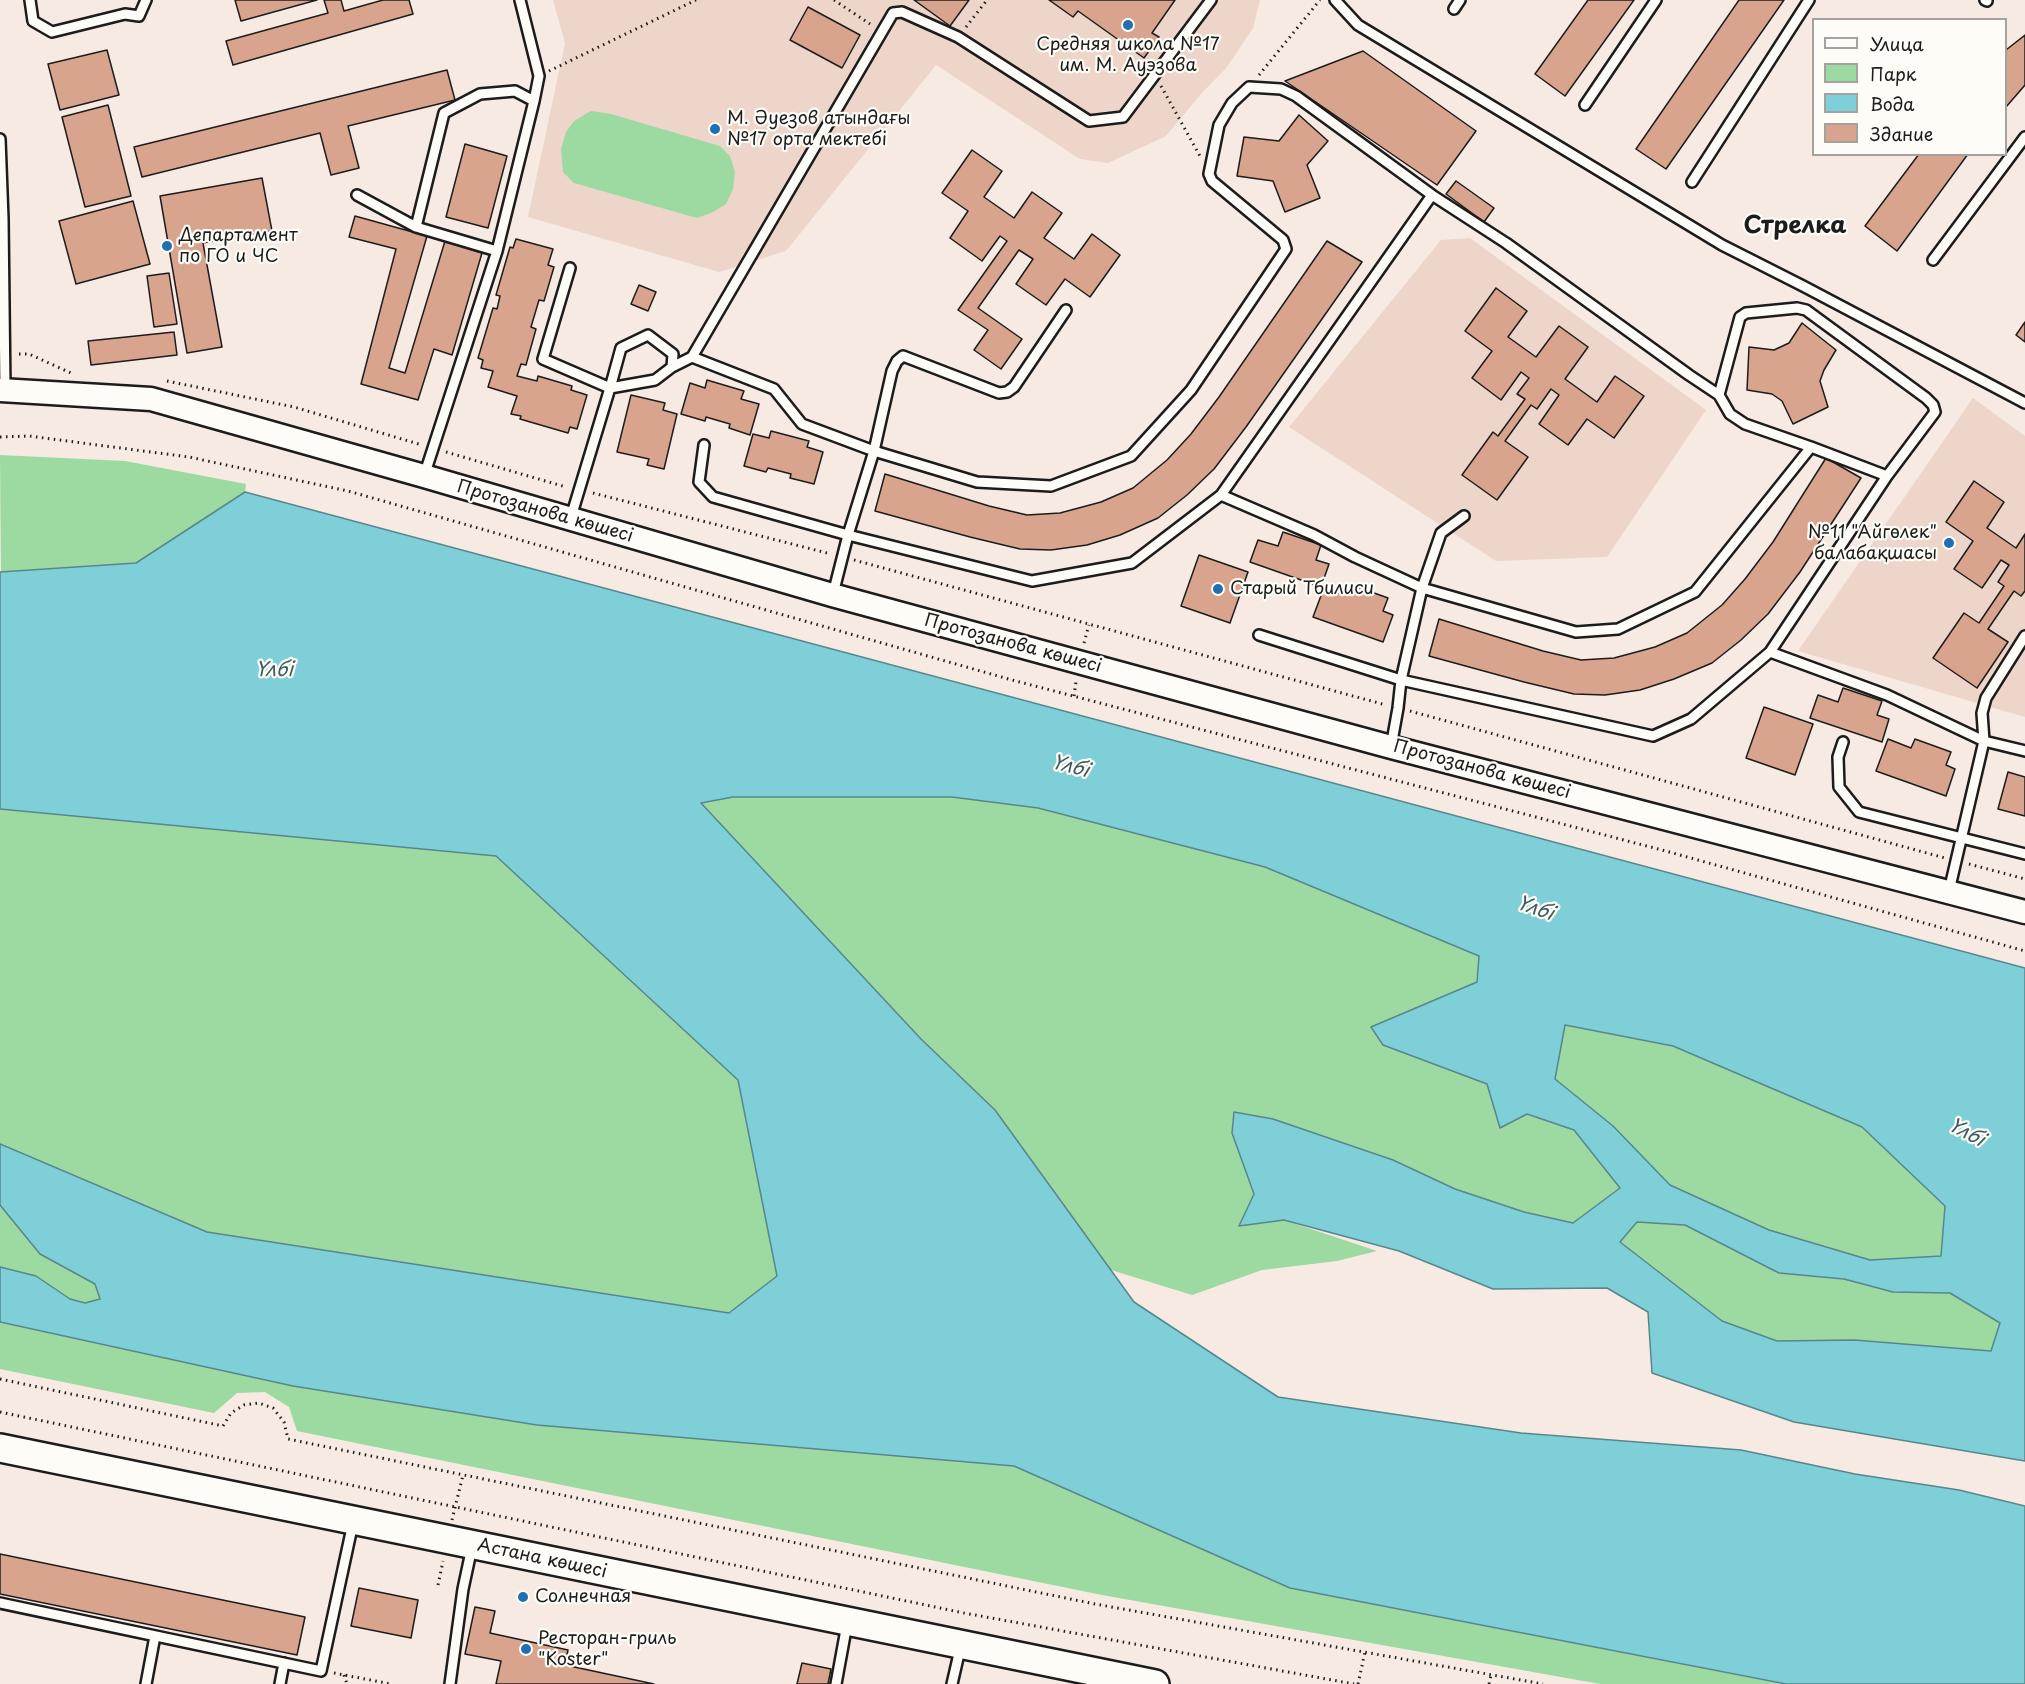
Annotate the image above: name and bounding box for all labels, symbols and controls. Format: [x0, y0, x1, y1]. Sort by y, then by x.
marker: Средняя школа №17 им. М. Ауэзова [1121, 18, 1135, 32]
legend [1812, 18, 2007, 156]
text: Улица [1870, 30, 1924, 57]
place label: Средняя школа №17 им. М. Ауэзова [1036, 34, 1220, 76]
text: Парк [1870, 60, 1916, 87]
text: Вода [1870, 90, 1915, 117]
place label: М. Әуезов атындағы №17 орта мектебі [727, 108, 910, 150]
text: Здание [1870, 120, 1933, 147]
marker: М. Әуезов атындағы №17 орта мектебі [708, 122, 722, 136]
district label: Стрелка [1744, 212, 1846, 240]
place label: Департамент по ГО и ЧС [179, 225, 298, 268]
marker: Департамент по ГО и ЧС [160, 239, 174, 253]
street label: Протозанова көшесі [454, 476, 636, 548]
place label: №11 "Айгөлек" балабақшасы [1808, 522, 1937, 564]
marker: №11 "Айгөлек" балабақшасы [1942, 536, 1956, 550]
place label: Старый Тбилиси [1230, 578, 1374, 600]
marker: Старый Тбилиси [1211, 582, 1225, 596]
street label: Протозанова көшесі [922, 610, 1104, 678]
water label: Үлбі [255, 658, 293, 682]
street label: Протозанова көшесі [1391, 736, 1573, 804]
water label: Үлбі [1049, 750, 1091, 784]
water label: Үлбі [1513, 891, 1557, 927]
water label: Үлбі [1944, 1113, 1988, 1153]
street label: Астана көшесі [475, 1535, 609, 1583]
place label: Солнечная [535, 1586, 631, 1608]
marker: Солнечная [516, 1590, 530, 1604]
place label: Ресторан-гриль "Koster" [538, 1628, 676, 1670]
marker: Ресторан-гриль "Koster" [519, 1642, 533, 1656]

